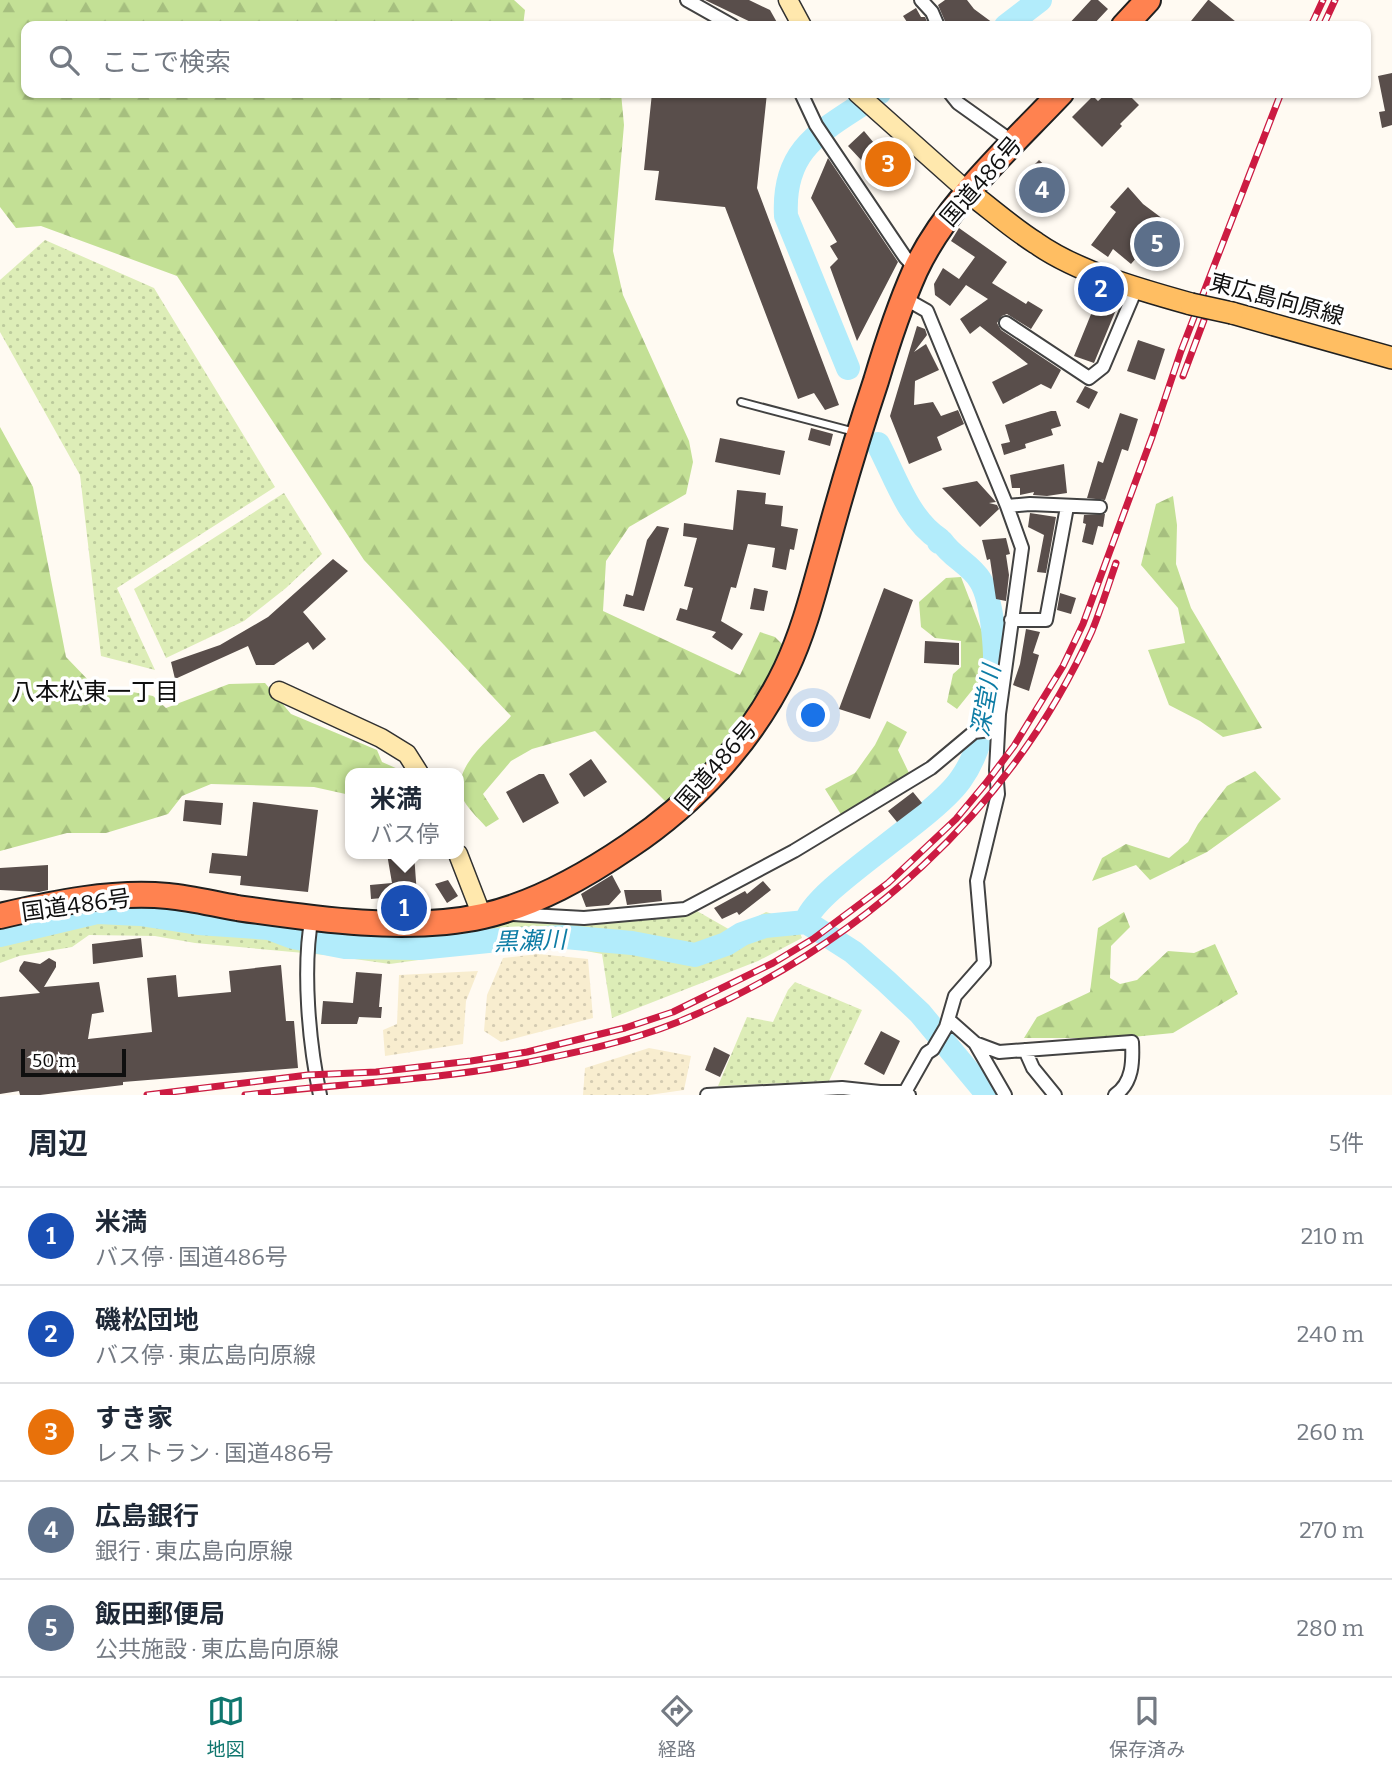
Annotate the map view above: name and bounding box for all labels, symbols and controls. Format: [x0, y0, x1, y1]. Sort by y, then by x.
search box [21, 21, 1371, 98]
icon: search [45, 41, 83, 79]
text: ここで検索 [101, 47, 231, 78]
street label: 国道486号 [934, 130, 1028, 232]
pin: 3 [865, 138, 911, 190]
pin: 4 [1019, 164, 1065, 216]
pin: 5 [1134, 218, 1180, 270]
pin: 2 [1078, 263, 1124, 315]
street label: 東広島向原線 [1207, 268, 1347, 330]
water label: 深堂川 [966, 660, 1007, 739]
district label: 八本松東一丁目 [11, 678, 179, 706]
your location [796, 698, 830, 732]
street label: 国道486号 [669, 714, 763, 816]
popup [345, 768, 464, 859]
text: 米満 [370, 784, 422, 815]
text: バス停 [370, 820, 439, 848]
pin: 1 [381, 882, 427, 934]
street label: 国道486号 [20, 883, 132, 927]
water label: 黒瀬川 [494, 926, 569, 956]
scale bar [21, 1046, 126, 1078]
text: 50 m [32, 1049, 76, 1072]
text: 周辺 [28, 1126, 88, 1162]
text: 5件 [1329, 1129, 1364, 1157]
text: 米満 [95, 1207, 147, 1238]
text: 1 [46, 1222, 56, 1250]
text: 210 m [1301, 1222, 1364, 1250]
text: バス停 · 国道486号 [95, 1243, 288, 1271]
text: 磯松団地 [95, 1305, 199, 1336]
text: 2 [45, 1320, 57, 1348]
text: 240 m [1297, 1320, 1364, 1348]
text: バス停 · 東広島向原線 [95, 1341, 316, 1369]
text: すき家 [95, 1403, 173, 1434]
text: 3 [44, 1418, 58, 1446]
text: 260 m [1297, 1418, 1364, 1446]
text: レストラン · 国道486号 [95, 1439, 334, 1467]
text: 広島銀行 [95, 1501, 199, 1532]
text: 4 [44, 1516, 58, 1544]
text: 270 m [1299, 1516, 1364, 1544]
text: 銀行 · 東広島向原線 [95, 1537, 293, 1565]
text: 飯田郵便局 [95, 1599, 225, 1630]
text: 5 [45, 1614, 57, 1642]
text: 280 m [1296, 1614, 1364, 1642]
text: 公共施設 · 東広島向原線 [95, 1635, 339, 1663]
tab: 地図 [207, 1692, 245, 1761]
tab: 経路 [658, 1692, 696, 1761]
tab: 保存済み [1109, 1692, 1185, 1761]

